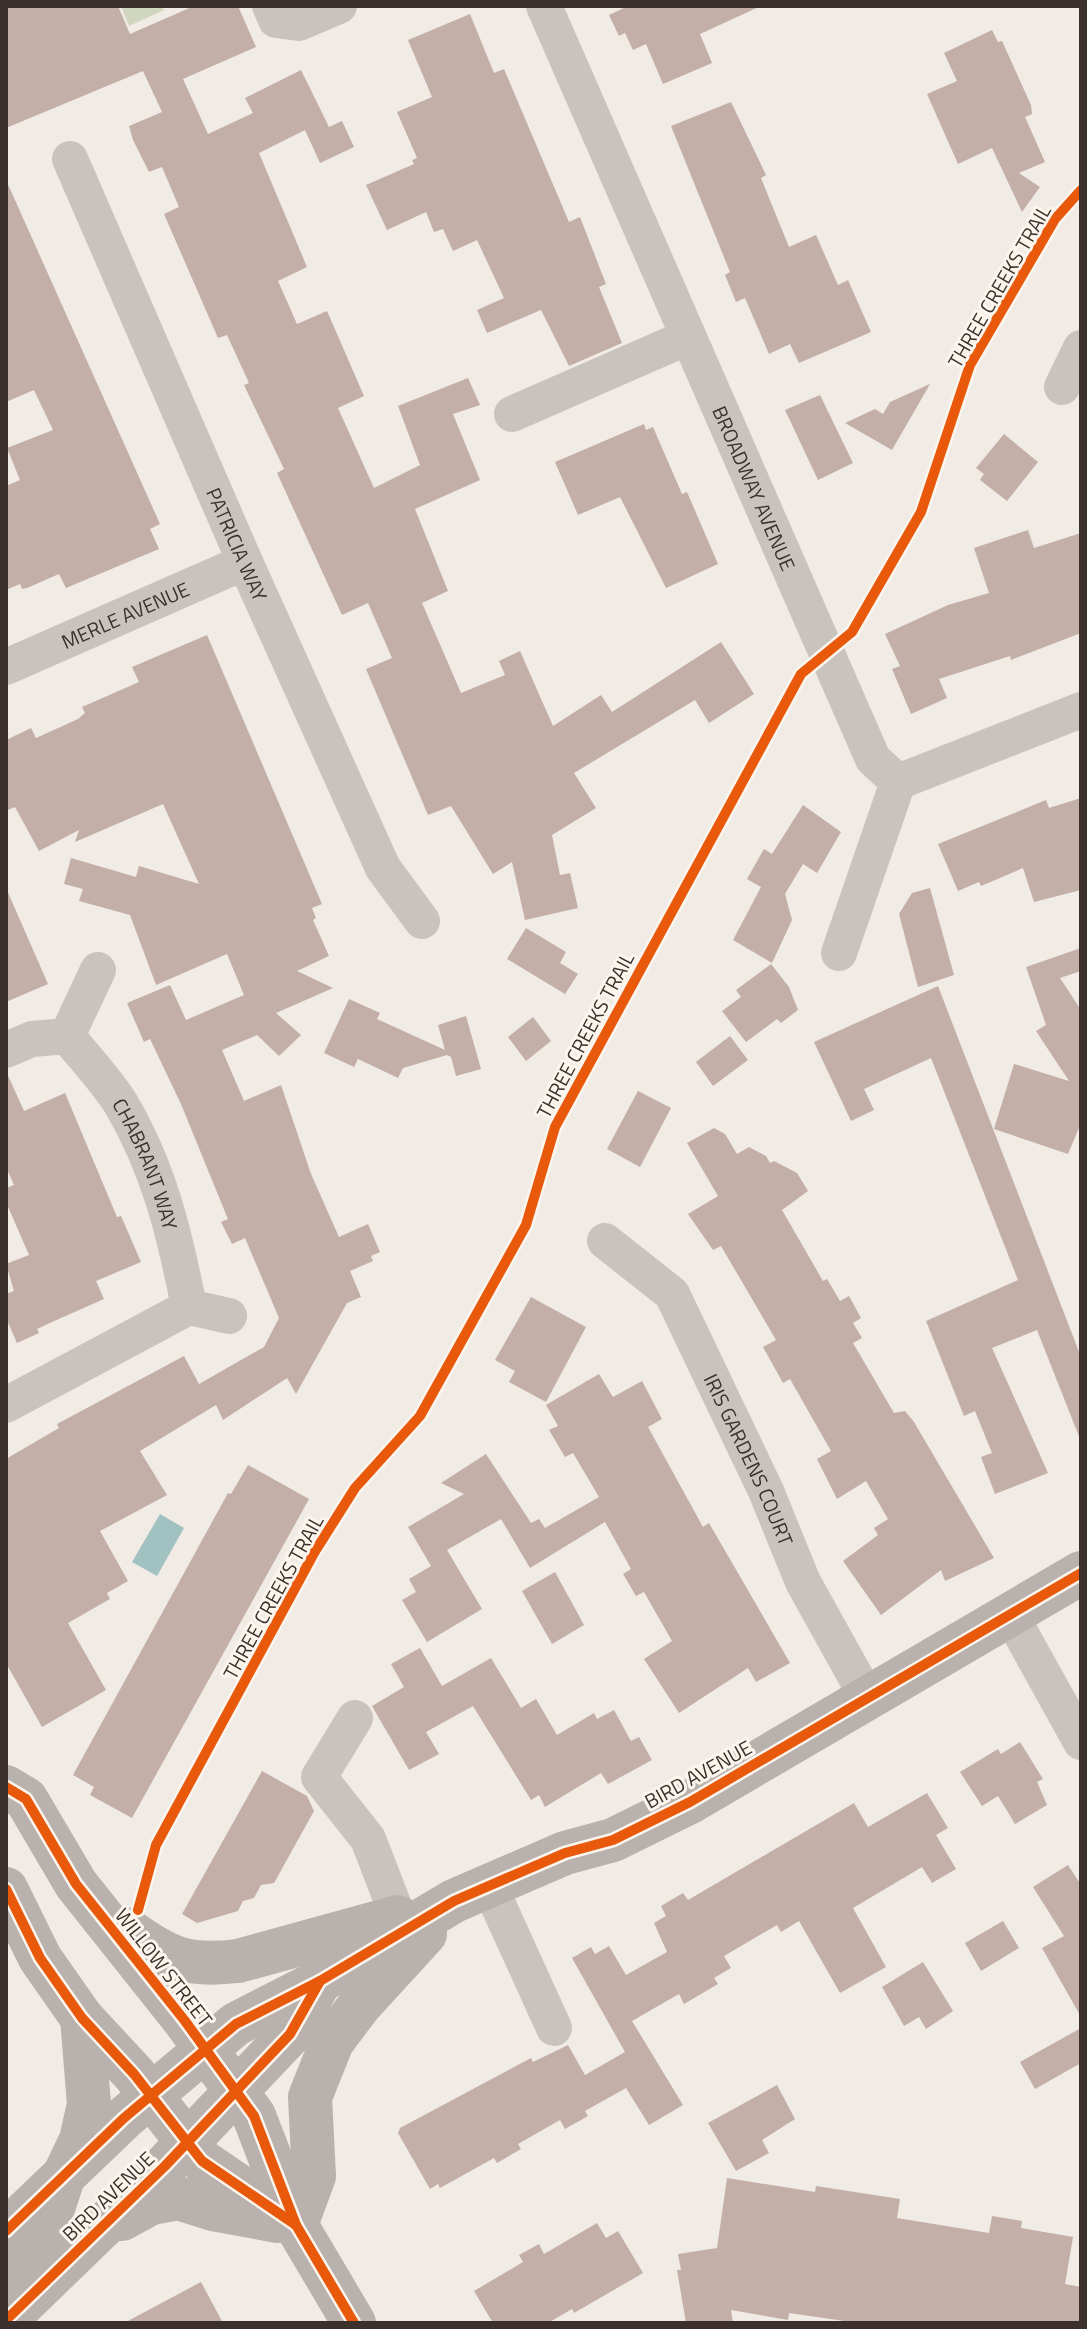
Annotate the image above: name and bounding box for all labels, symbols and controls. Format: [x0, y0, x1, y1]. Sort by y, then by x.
street label: THREE CREEKS TRAIL [940, 198, 1059, 373]
street label: BROADWAY AVENUE [705, 401, 804, 575]
street label: PATRICIA WAY [199, 482, 276, 606]
street label: MERLE AVENUE [56, 573, 194, 656]
street label: THREE CREEKS TRAIL [528, 946, 642, 1123]
street label: CHABRANT WAY [105, 1092, 187, 1233]
street label: IRIS GARDENS COURT [697, 1368, 802, 1550]
street label: THREE CREEKS TRAIL [215, 1509, 331, 1685]
street label: BIRD AVENUE [639, 1732, 757, 1816]
street label: WILLOW STREET [108, 1901, 221, 2033]
street label: BIRD AVENUE [55, 2144, 161, 2248]

